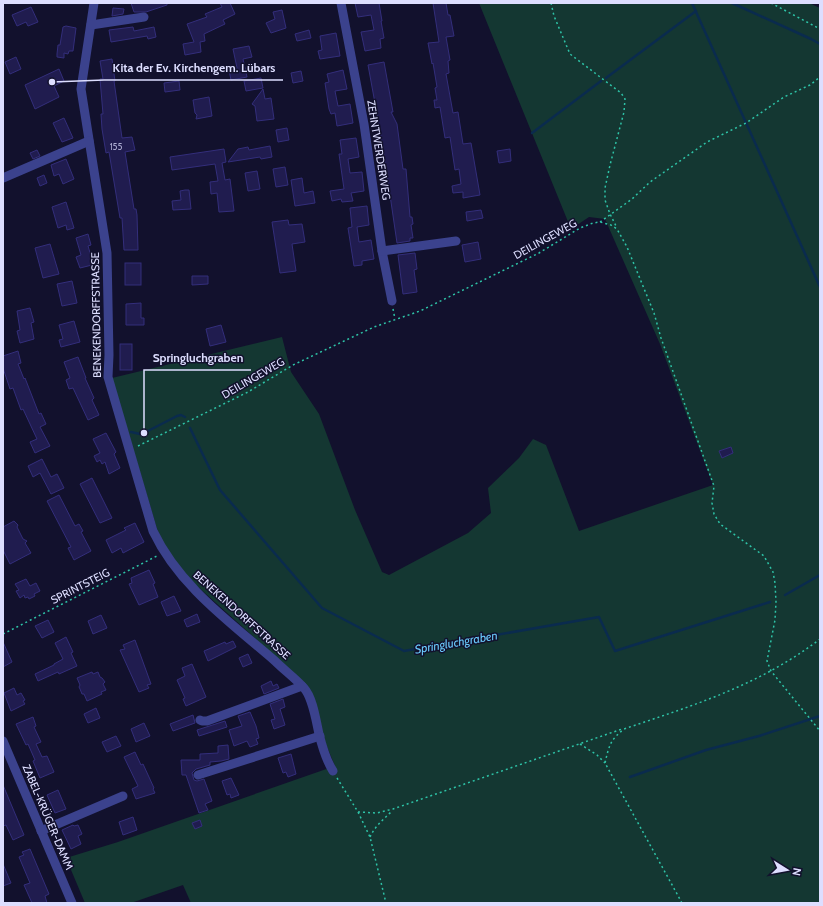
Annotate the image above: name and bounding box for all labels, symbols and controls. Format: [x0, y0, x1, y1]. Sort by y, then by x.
callout: Kita der Ev. Kirchengem. Lübars [104, 56, 283, 80]
text: Kita der Ev. Kirchengem. Lübars [113, 60, 275, 75]
street label: ZEHNTWERDERWEG [364, 99, 394, 201]
house number: 155 [110, 141, 122, 152]
street label: DEILINGEWEG [511, 216, 579, 262]
street label: BENEKENDORFFSTRASSE [88, 252, 104, 378]
callout: Springluchgraben [144, 346, 251, 370]
text: Springluchgraben [153, 350, 243, 365]
street label: DEILINGEWEG [219, 354, 287, 402]
street label: SPRINTSTEIG [48, 565, 112, 607]
street label: BENEKENDORFFSTRASSE [191, 568, 293, 662]
water label: Springluchgraben [413, 627, 499, 657]
street label: ZABEL-KRÜGER-DAMM [19, 762, 77, 872]
north arrow [767, 850, 807, 890]
text: N [789, 867, 804, 877]

